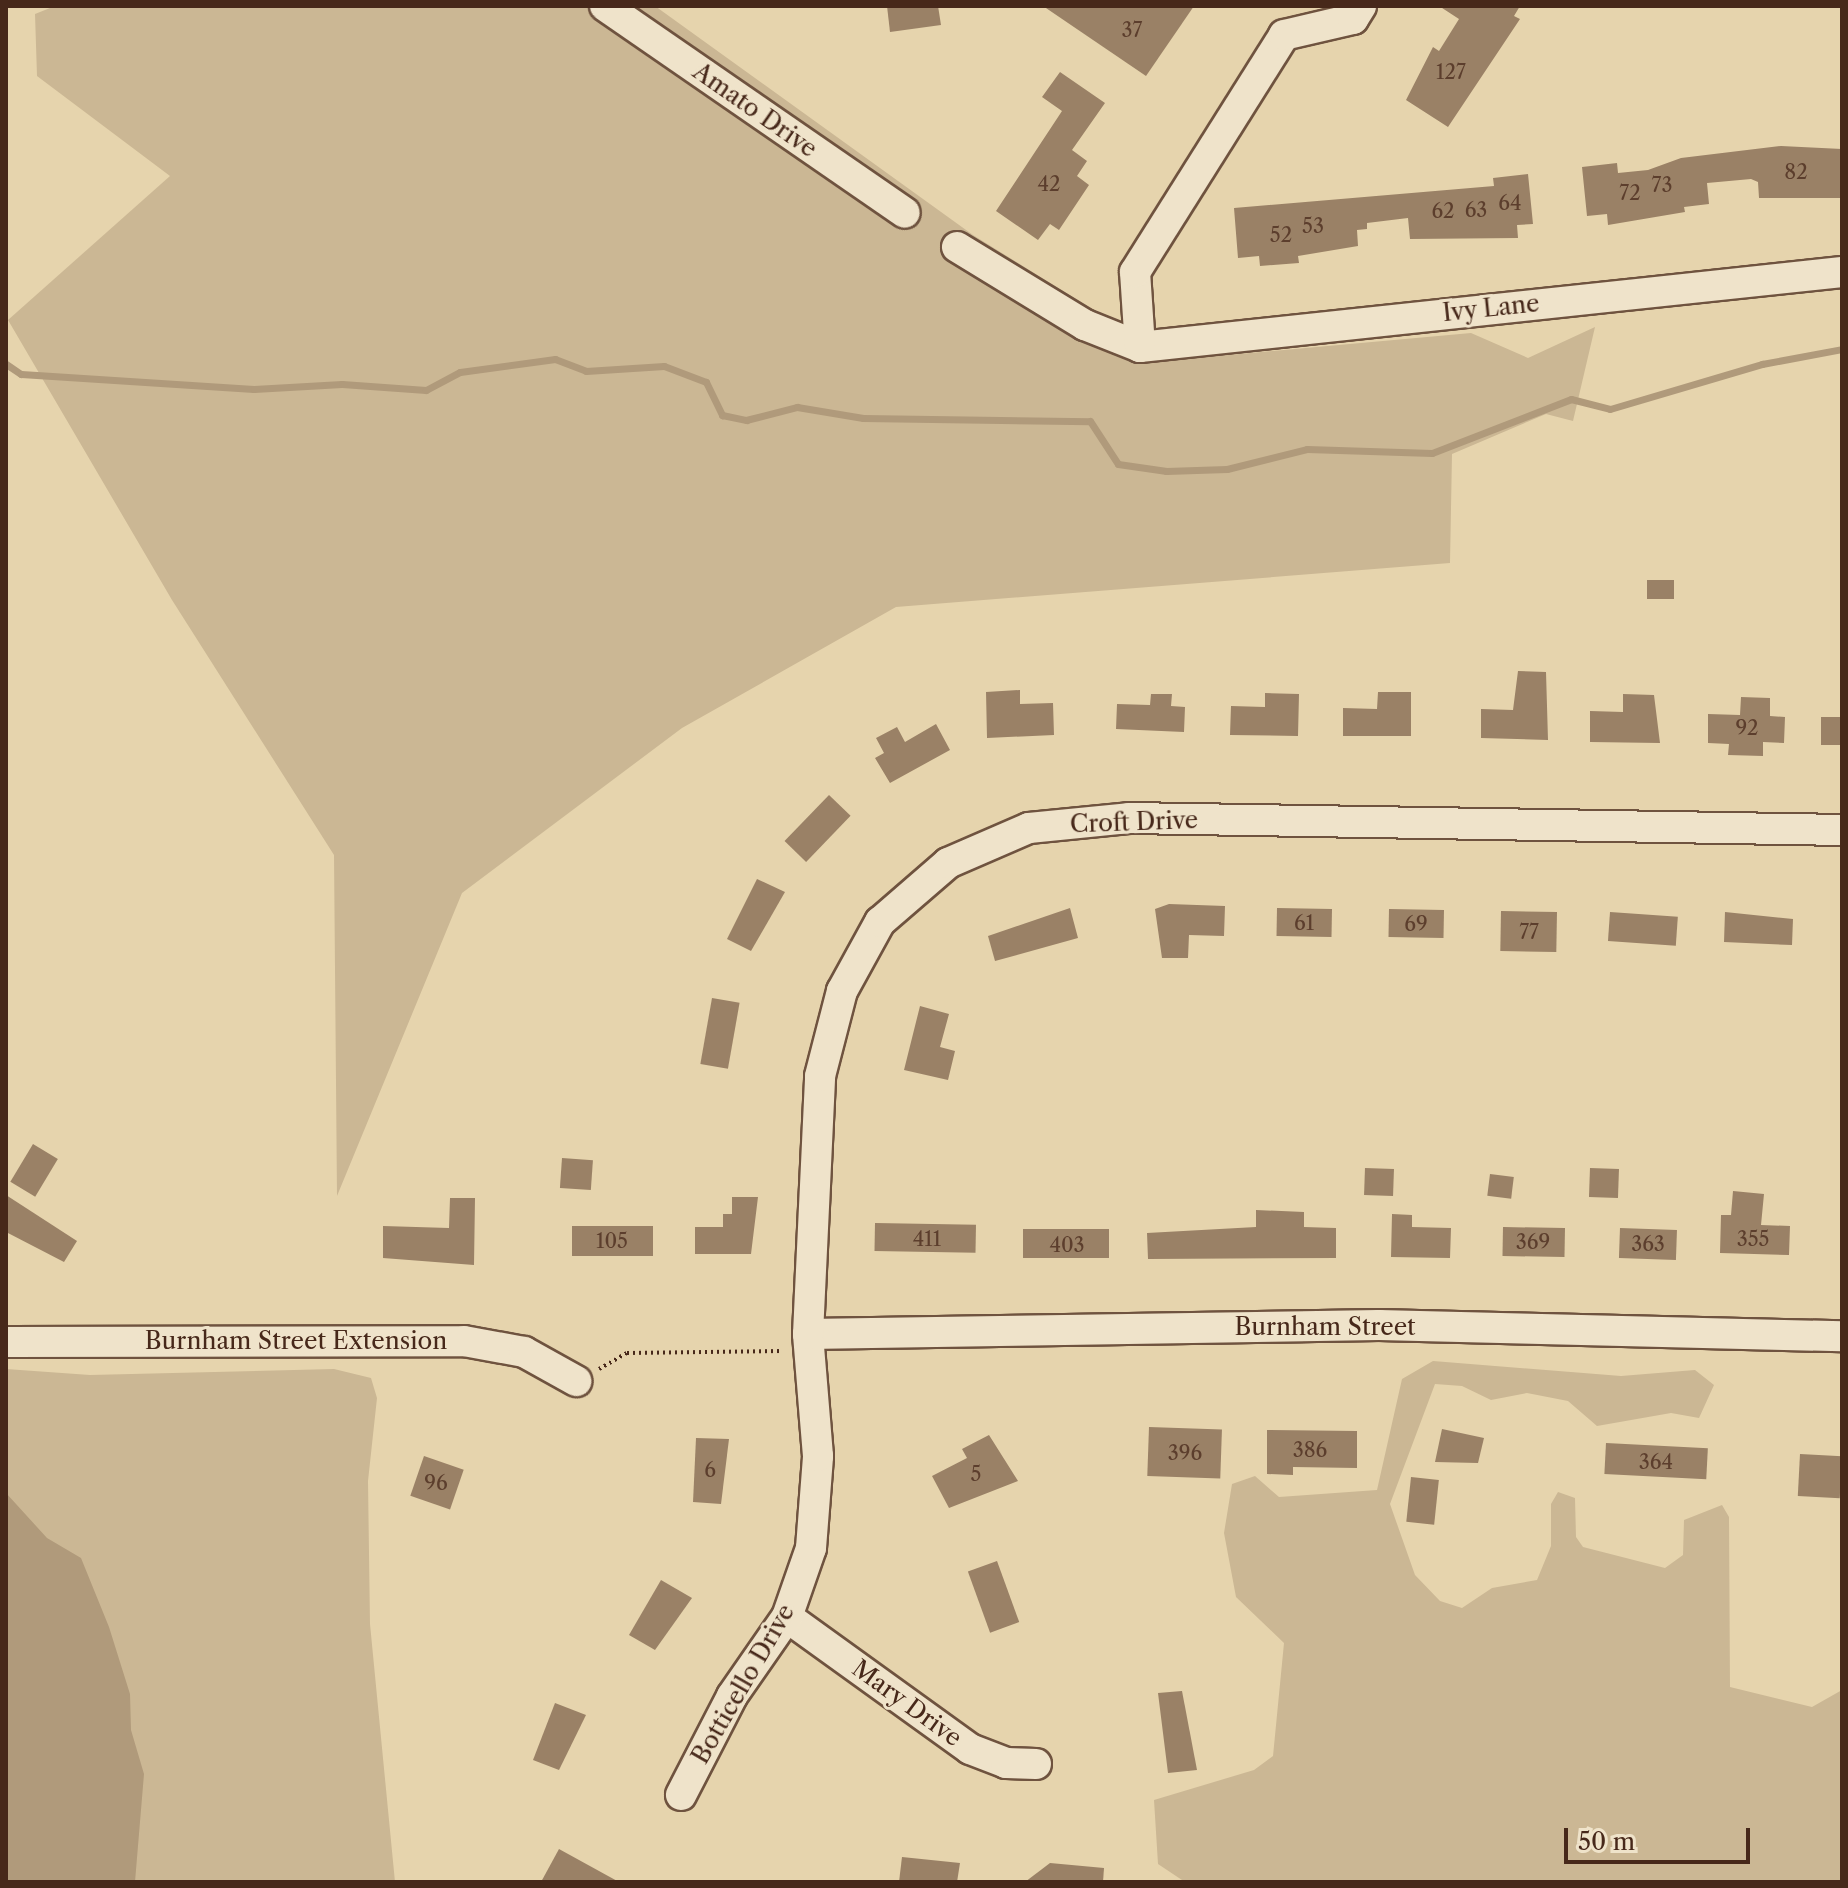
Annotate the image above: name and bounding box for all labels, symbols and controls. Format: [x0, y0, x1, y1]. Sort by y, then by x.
house number: 37 [1122, 18, 1142, 42]
street label: Amato Drive [687, 57, 823, 163]
house number: 127 [1436, 60, 1466, 84]
house number: 82 [1784, 160, 1808, 184]
house number: 42 [1037, 172, 1061, 196]
house number: 73 [1652, 173, 1672, 197]
house number: 72 [1619, 181, 1641, 205]
house number: 64 [1498, 191, 1522, 215]
house number: 63 [1465, 198, 1487, 222]
house number: 62 [1431, 199, 1455, 223]
house number: 53 [1302, 214, 1324, 238]
house number: 52 [1270, 223, 1292, 247]
street label: Ivy Lane [1441, 289, 1541, 327]
house number: 92 [1735, 716, 1759, 740]
street label: Croft Drive [1069, 805, 1199, 839]
house number: 61 [1294, 911, 1314, 935]
house number: 69 [1404, 912, 1428, 936]
house number: 77 [1519, 920, 1539, 944]
house number: 411 [913, 1227, 941, 1251]
house number: 355 [1737, 1227, 1769, 1251]
house number: 105 [596, 1229, 628, 1253]
house number: 369 [1516, 1230, 1550, 1254]
house number: 363 [1631, 1232, 1665, 1256]
house number: 403 [1049, 1233, 1085, 1257]
street label: Burnham Street [1234, 1313, 1416, 1341]
street label: Burnham Street Extension [145, 1327, 447, 1355]
house number: 386 [1293, 1438, 1327, 1462]
house number: 396 [1168, 1441, 1202, 1465]
house number: 364 [1639, 1450, 1673, 1474]
house number: 6 [704, 1458, 716, 1482]
house number: 5 [971, 1462, 981, 1486]
house number: 96 [424, 1471, 448, 1495]
street label: Botticello Drive [686, 1599, 800, 1769]
street label: Mary Drive [846, 1653, 968, 1753]
scale bar [1568, 1812, 1754, 1862]
text: 50 m [1578, 1827, 1635, 1856]

